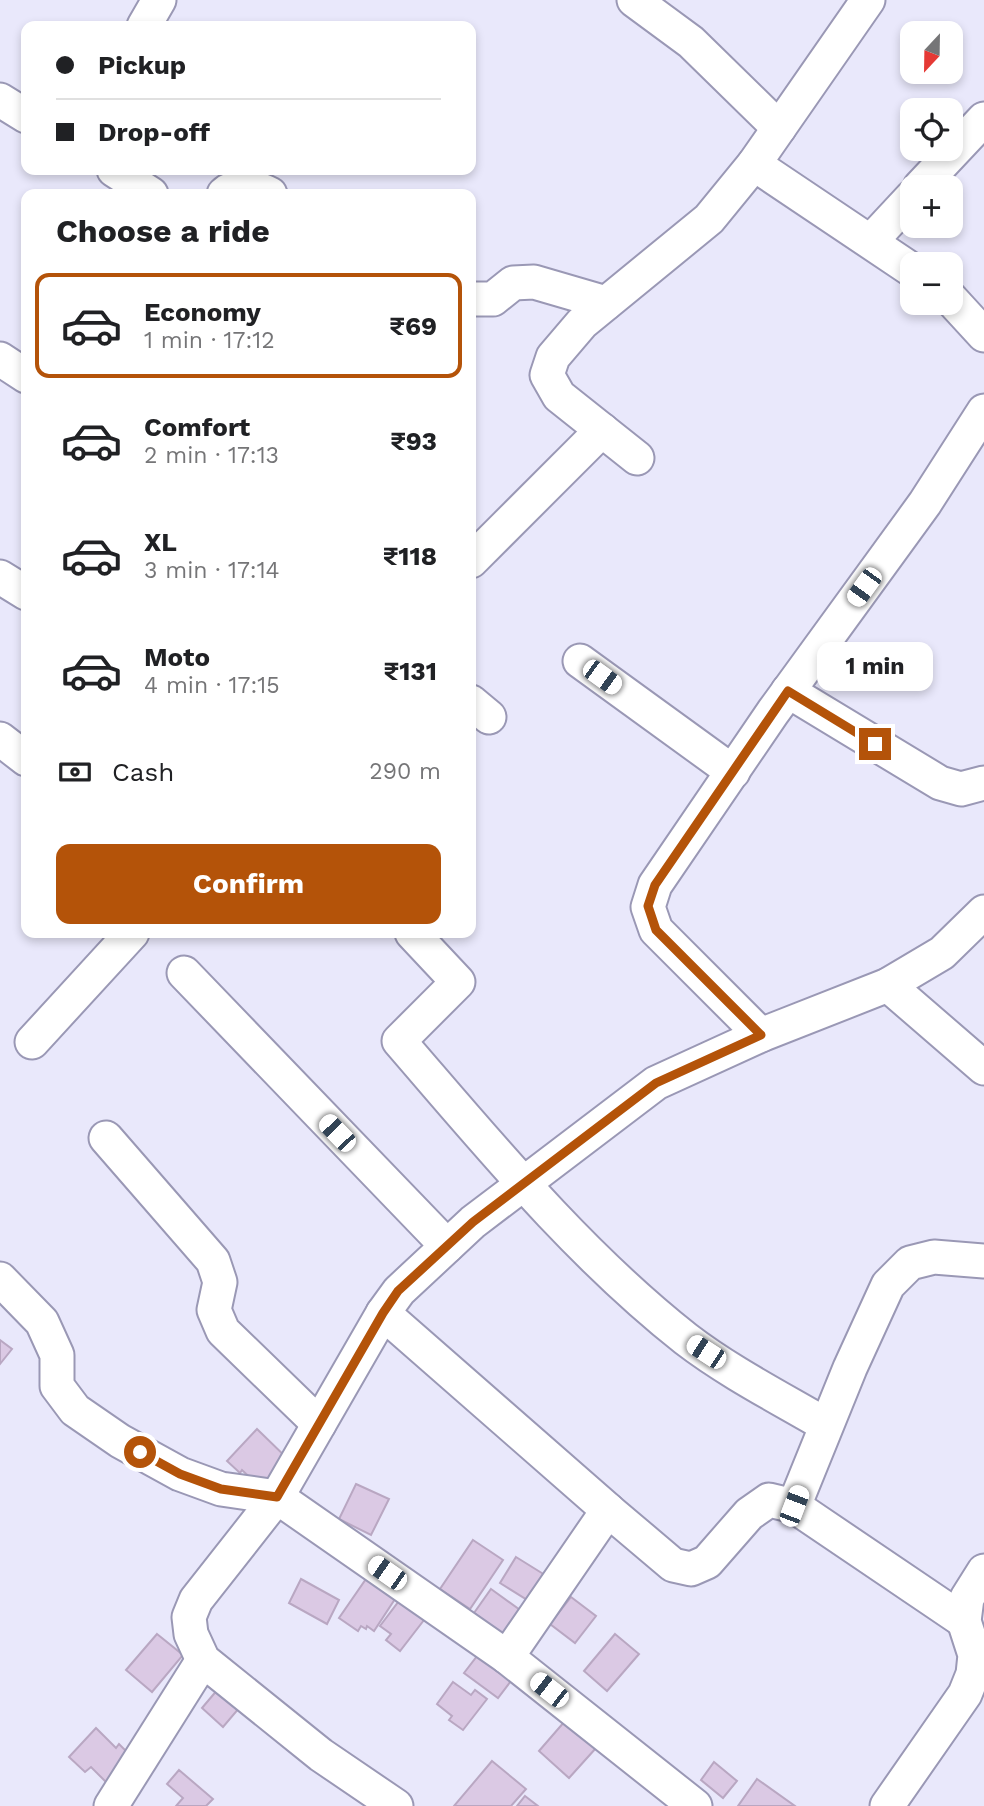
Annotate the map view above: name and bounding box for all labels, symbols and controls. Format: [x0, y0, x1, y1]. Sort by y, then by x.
north arrow [900, 21, 962, 84]
map controls [900, 21, 963, 315]
text: Pickup [98, 50, 186, 80]
button: locate [900, 98, 963, 161]
text: Drop-off [98, 117, 210, 147]
button: + [900, 175, 963, 238]
text: Choose a ride [56, 212, 270, 250]
button: − [900, 252, 963, 315]
icon: car [60, 294, 123, 357]
text: Economy [144, 297, 261, 327]
text: ₹69 [389, 311, 437, 341]
text: 1 min · 17:12 [144, 327, 275, 354]
icon: car [60, 409, 123, 472]
text: Comfort [144, 412, 250, 442]
text: ₹93 [390, 426, 437, 456]
text: 2 min · 17:13 [144, 442, 279, 469]
icon: car [60, 524, 123, 587]
text: XL [144, 527, 177, 557]
text: ₹118 [383, 541, 437, 571]
text: 3 min · 17:14 [144, 557, 280, 584]
car [844, 564, 885, 610]
icon: car [60, 639, 123, 702]
text: Moto [144, 642, 210, 672]
callout: 1 min [817, 642, 933, 692]
text: 1 min [845, 653, 905, 680]
text: ₹131 [384, 656, 437, 686]
car [579, 656, 626, 698]
text: 4 min · 17:15 [144, 672, 280, 699]
route end [859, 728, 891, 760]
icon: cash [56, 753, 94, 791]
text: Cash [112, 757, 174, 787]
text: 290 m [369, 758, 441, 785]
button: Confirm [56, 844, 441, 924]
car [315, 1111, 360, 1155]
car [683, 1332, 730, 1372]
route start [124, 1436, 156, 1468]
car [777, 1483, 812, 1529]
car [364, 1552, 411, 1594]
car [526, 1669, 573, 1711]

